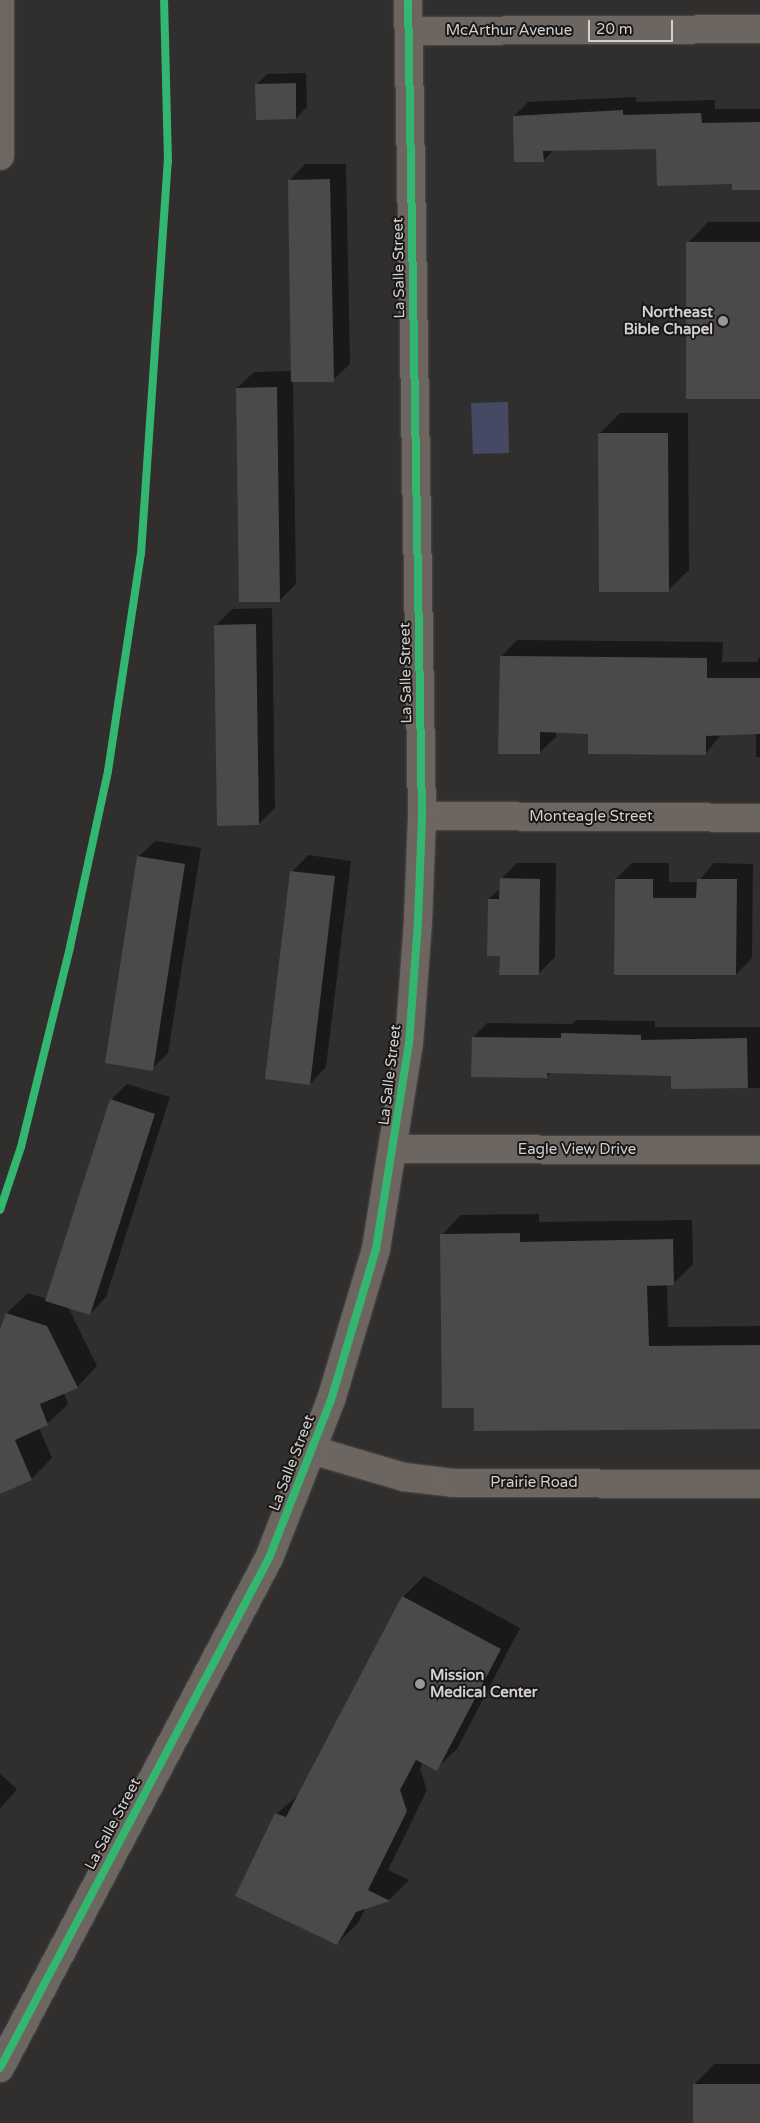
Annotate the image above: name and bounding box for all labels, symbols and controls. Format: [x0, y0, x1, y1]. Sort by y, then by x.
scale bar [590, 10, 675, 42]
text: 20 m [596, 20, 633, 38]
street label: McArthur Avenue [446, 22, 572, 40]
street label: La Salle Street [389, 217, 409, 319]
place label: Northeast Bible Chapel [624, 303, 713, 338]
marker: Northeast Bible Chapel [717, 315, 729, 327]
street label: La Salle Street [396, 622, 416, 724]
street label: Monteagle Street [529, 808, 653, 826]
street label: La Salle Street [375, 1024, 405, 1126]
street label: Eagle View Drive [518, 1141, 636, 1159]
street label: La Salle Street [265, 1412, 319, 1514]
street label: Prairie Road [490, 1474, 578, 1492]
place label: Mission Medical Center [430, 1666, 538, 1701]
marker: Mission Medical Center [414, 1678, 426, 1690]
street label: La Salle Street [81, 1775, 145, 1873]

